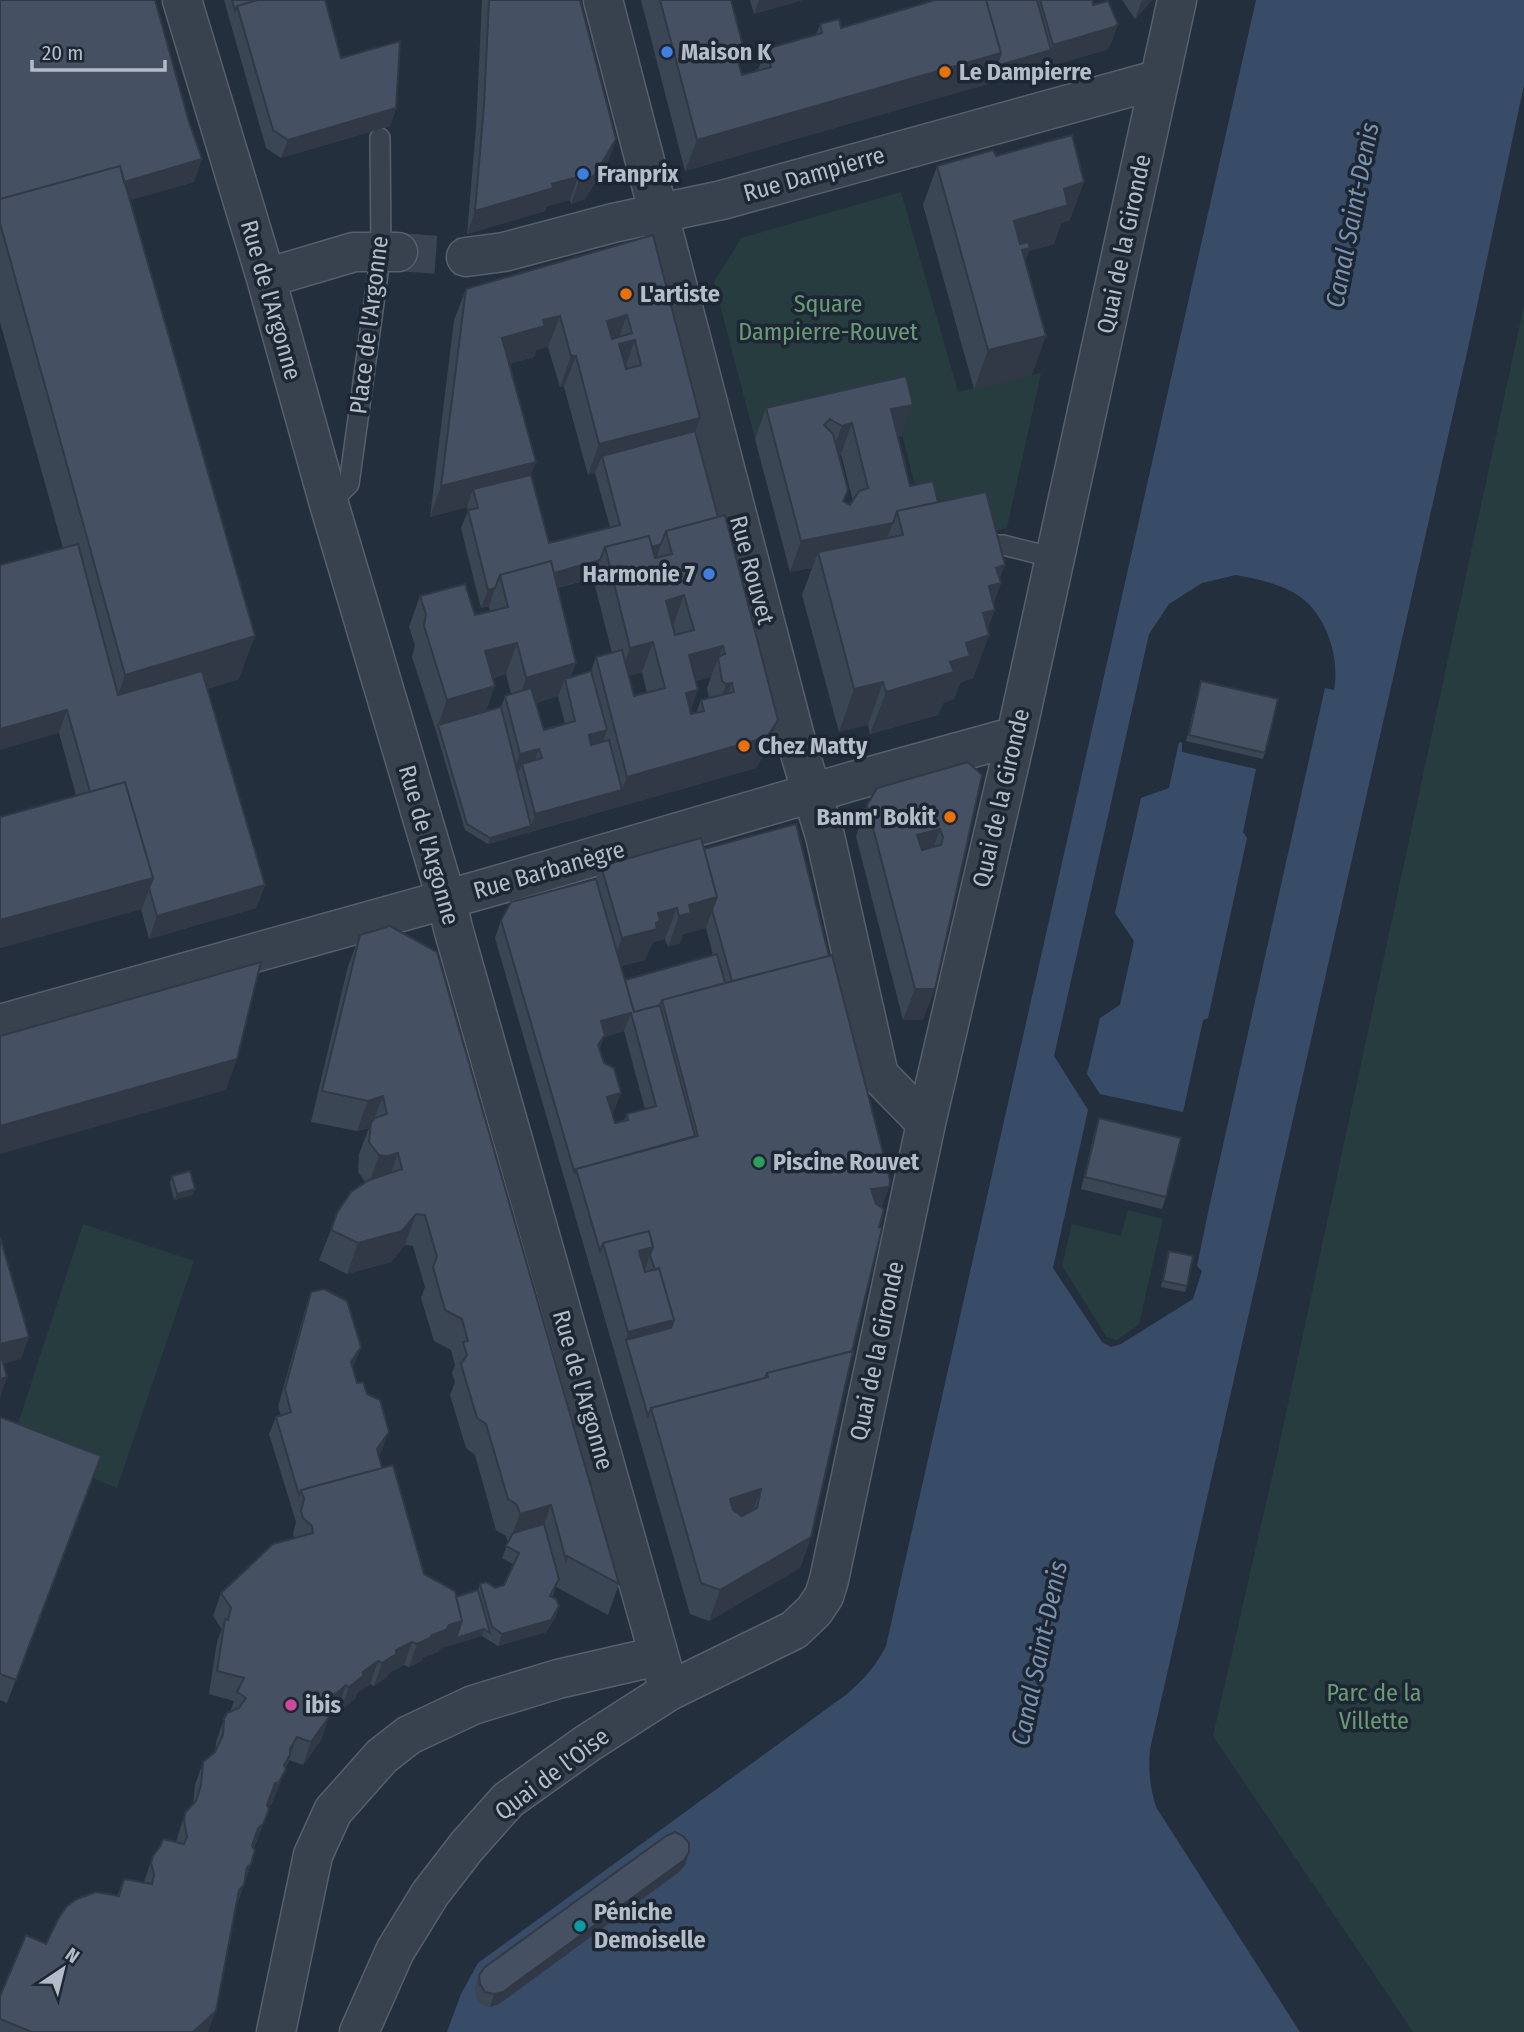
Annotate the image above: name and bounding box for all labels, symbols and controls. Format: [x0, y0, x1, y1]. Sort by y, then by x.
scale bar [32, 28, 164, 72]
place label: Maison K [681, 38, 772, 66]
text: 20 m [42, 40, 83, 66]
marker: Maison K [659, 44, 675, 60]
place label: Le Dampierre [959, 58, 1092, 86]
marker: Le Dampierre [937, 64, 953, 80]
water label: Canal Saint-Denis [1319, 120, 1386, 310]
street label: Rue Dampierre [740, 140, 888, 208]
street label: Quai de la Gironde [1091, 152, 1157, 336]
place label: Franprix [597, 160, 679, 188]
marker: Franprix [575, 166, 591, 182]
street label: Rue de l'Argonne [235, 217, 307, 383]
street label: Place de l'Argonne [344, 234, 394, 416]
place label: L'artiste [640, 280, 720, 308]
marker: L'artiste [618, 286, 634, 302]
park label: Square Dampierre-Rouvet [738, 290, 918, 346]
street label: Rue Rouvet [724, 513, 780, 628]
place label: Harmonie 7 [583, 560, 695, 588]
marker: Harmonie 7 [701, 566, 717, 582]
street label: Quai de la Gironde [967, 706, 1035, 890]
place label: Chez Matty [758, 732, 868, 760]
marker: Chez Matty [736, 738, 752, 754]
street label: Rue de l'Argonne [393, 762, 465, 928]
place label: Banm' Bokit [817, 803, 937, 831]
marker: Banm' Bokit [942, 809, 958, 825]
street label: Rue Barbanègre [470, 835, 628, 905]
place label: Piscine Rouvet [773, 1148, 920, 1176]
marker: Piscine Rouvet [751, 1154, 767, 1170]
street label: Quai de la Gironde [844, 1259, 910, 1443]
street label: Rue de l'Argonne [547, 1307, 619, 1473]
water label: Canal Saint-Denis [1005, 1558, 1074, 1748]
park label: Parc de la Villette [1326, 1679, 1422, 1735]
place label: ibis [305, 1691, 341, 1719]
marker: ibis [283, 1697, 299, 1713]
street label: Quai de l'Oise [489, 1722, 615, 1826]
place label: Péniche Demoiselle [594, 1898, 706, 1954]
marker: Péniche Demoiselle [572, 1918, 588, 1934]
north arrow [28, 1934, 98, 2004]
text: N [61, 1943, 84, 1968]

